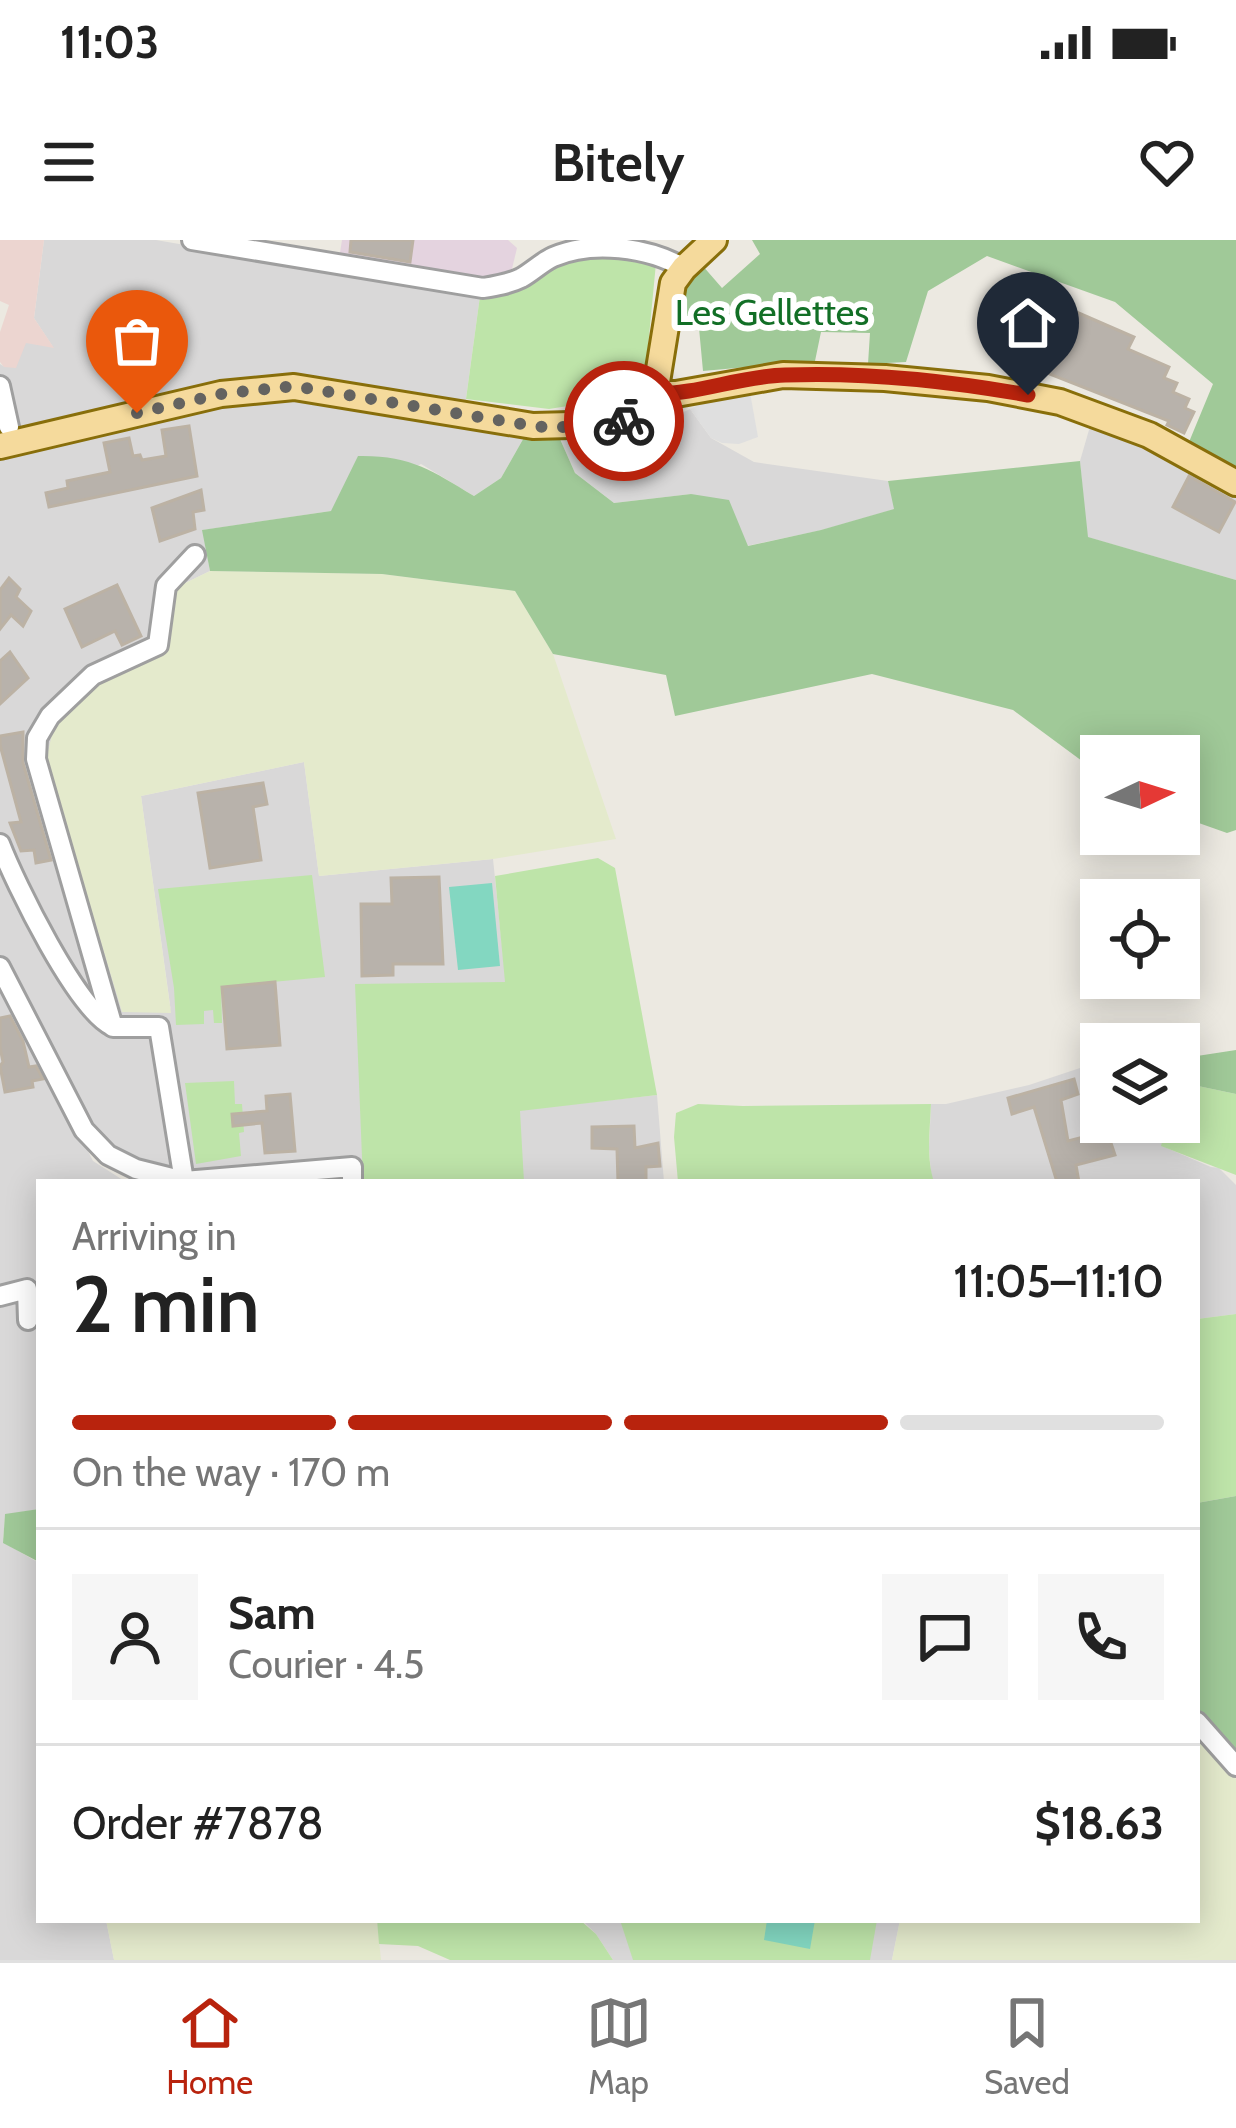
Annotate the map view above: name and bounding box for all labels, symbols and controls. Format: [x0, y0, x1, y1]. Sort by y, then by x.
text: 11:03 [60, 15, 159, 69]
icon: menu [36, 129, 102, 195]
text: Bitely [551, 129, 685, 195]
icon: heart [1134, 129, 1200, 195]
pin [977, 272, 1079, 395]
pin [86, 290, 188, 413]
park label: Les Gellettes [675, 290, 869, 334]
icon: home [995, 290, 1061, 356]
icon: bag [104, 308, 170, 374]
courier [564, 361, 684, 481]
icon: bike [591, 388, 657, 454]
north arrow [1080, 735, 1200, 855]
map controls [1080, 735, 1200, 1143]
button: locate [1080, 879, 1200, 999]
button: layers [1080, 1023, 1200, 1143]
text: Arriving in [72, 1212, 236, 1260]
text: 11:05–11:10 [953, 1254, 1164, 1308]
text: 2 min [72, 1257, 260, 1352]
text: On the way · 170 m [72, 1448, 390, 1496]
button: person [72, 1574, 198, 1700]
button: chat [882, 1574, 1008, 1700]
button: phone [1038, 1574, 1164, 1700]
text: Sam [228, 1586, 316, 1640]
text: Courier · 4.5 [228, 1640, 424, 1688]
text: Order #7878 [72, 1796, 324, 1850]
text: $18.63 [1035, 1796, 1164, 1850]
tab: Home [166, 1990, 253, 2102]
tab: Map [586, 1990, 652, 2102]
tab: Saved [984, 1990, 1070, 2102]

